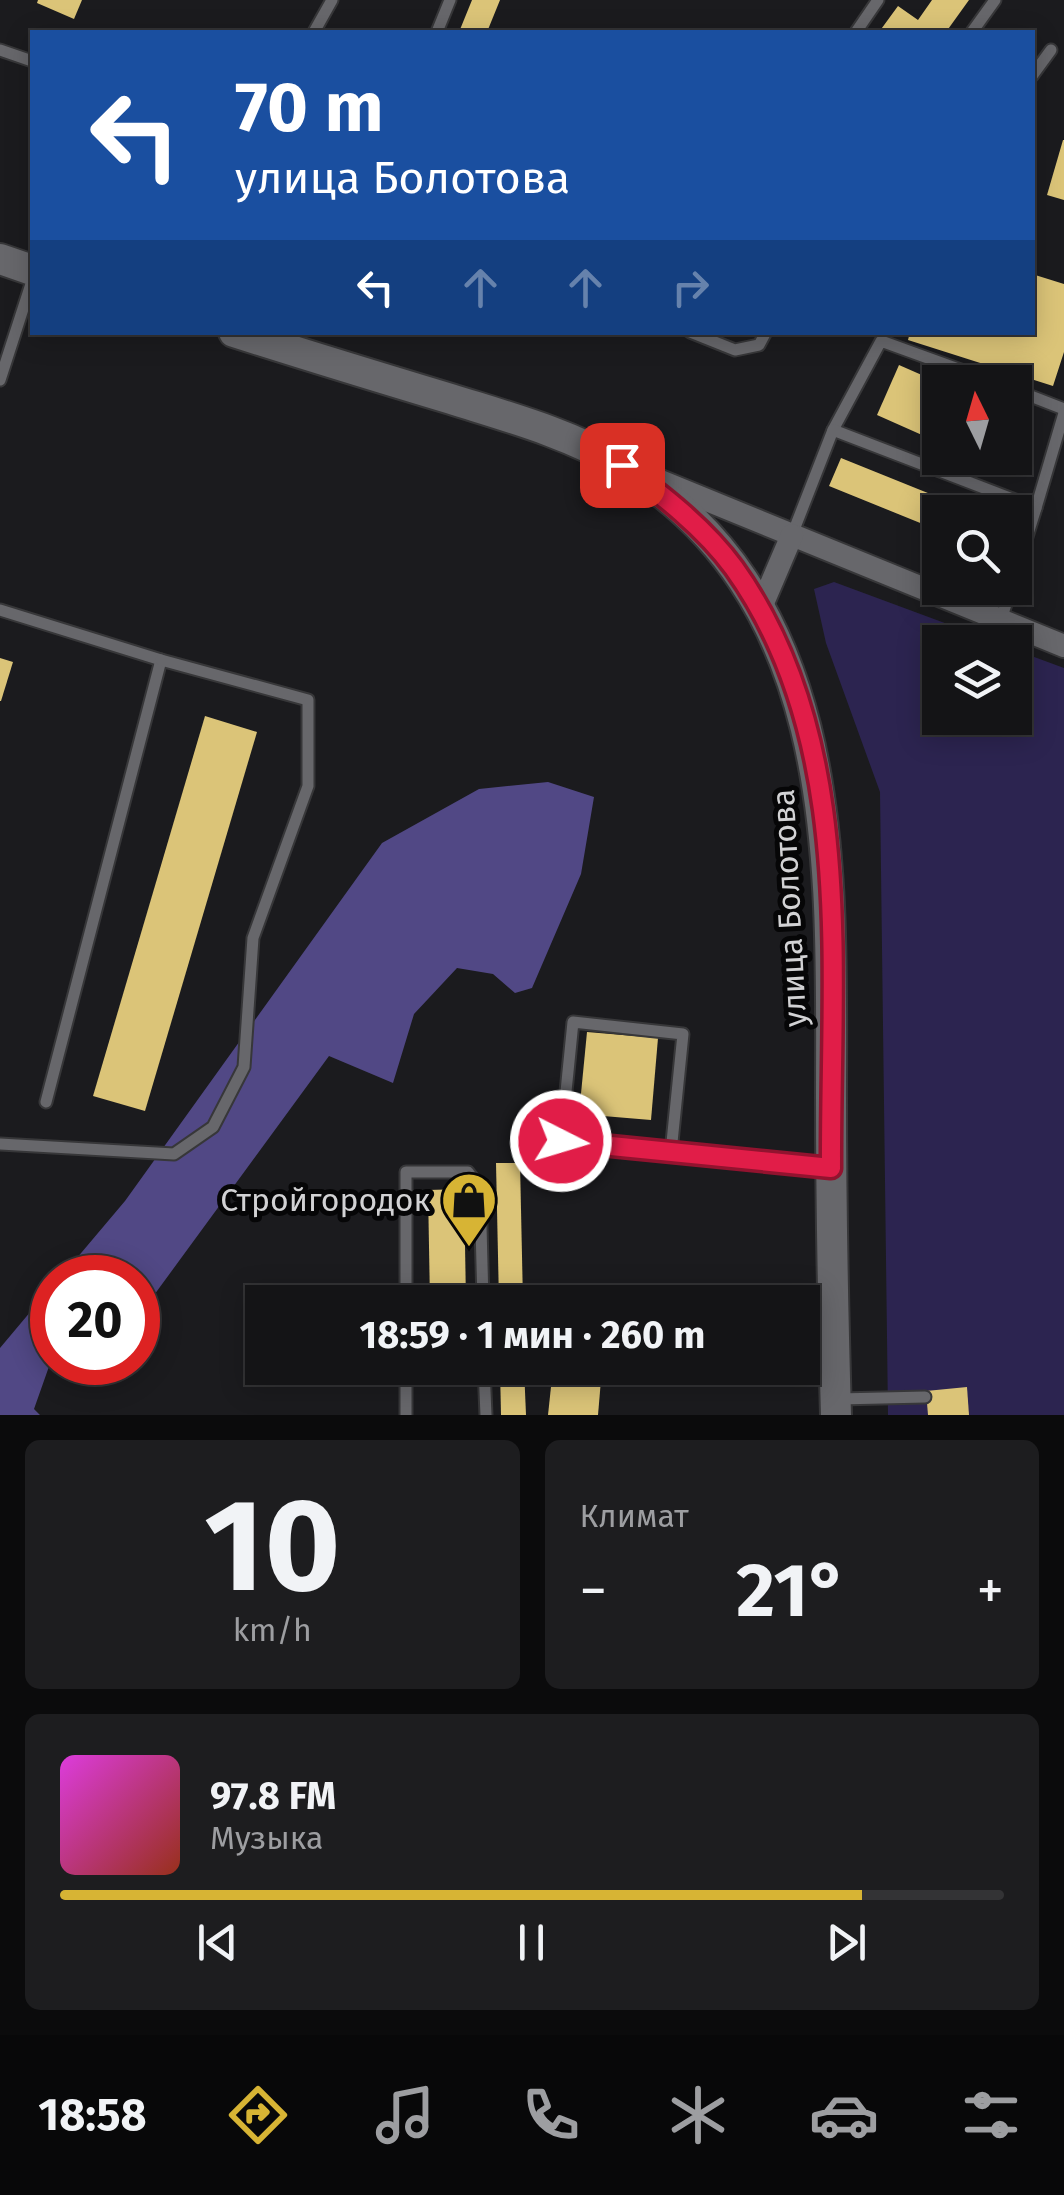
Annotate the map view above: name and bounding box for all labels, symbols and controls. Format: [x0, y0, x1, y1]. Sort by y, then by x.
text: 70 m [235, 66, 384, 150]
icon: left [70, 70, 200, 200]
text: улица Болотова [235, 151, 570, 205]
icon: left [348, 260, 403, 315]
icon: ahead [453, 260, 508, 315]
icon: ahead [558, 260, 613, 315]
icon: right [663, 260, 718, 315]
north arrow [922, 365, 1032, 475]
map controls [922, 365, 1032, 735]
pin [580, 423, 665, 508]
icon: arrive [595, 438, 650, 493]
button: search [922, 495, 1032, 605]
button: layers [922, 625, 1032, 735]
street label: улица Болотова [764, 788, 814, 1028]
position arrow [509, 1089, 613, 1193]
shop icon: Стройгородок [439, 1170, 499, 1249]
place label: Стройгородок [220, 1181, 430, 1219]
speed limit sign: 20 [30, 1255, 160, 1385]
text: 18:59 · 1 мин · 260 m [360, 1312, 705, 1358]
text: 10 [204, 1468, 340, 1624]
text: Климат [580, 1497, 689, 1535]
text: 21° [736, 1546, 847, 1636]
text: − [580, 1558, 607, 1624]
text: + [977, 1558, 1004, 1624]
text: km/h [233, 1611, 312, 1649]
text: 97.8 FM [210, 1773, 336, 1819]
text: Музыка [210, 1819, 323, 1857]
icon: previous [190, 1915, 245, 1970]
icon: pause [504, 1915, 559, 1970]
icon: next [819, 1915, 874, 1970]
icon: directions [223, 2080, 293, 2150]
icon: music [370, 2080, 440, 2150]
icon: phone [516, 2080, 586, 2150]
icon: climate [663, 2080, 733, 2150]
icon: car [809, 2080, 879, 2150]
icon: filters [956, 2080, 1026, 2150]
text: 18:58 [38, 2088, 147, 2142]

